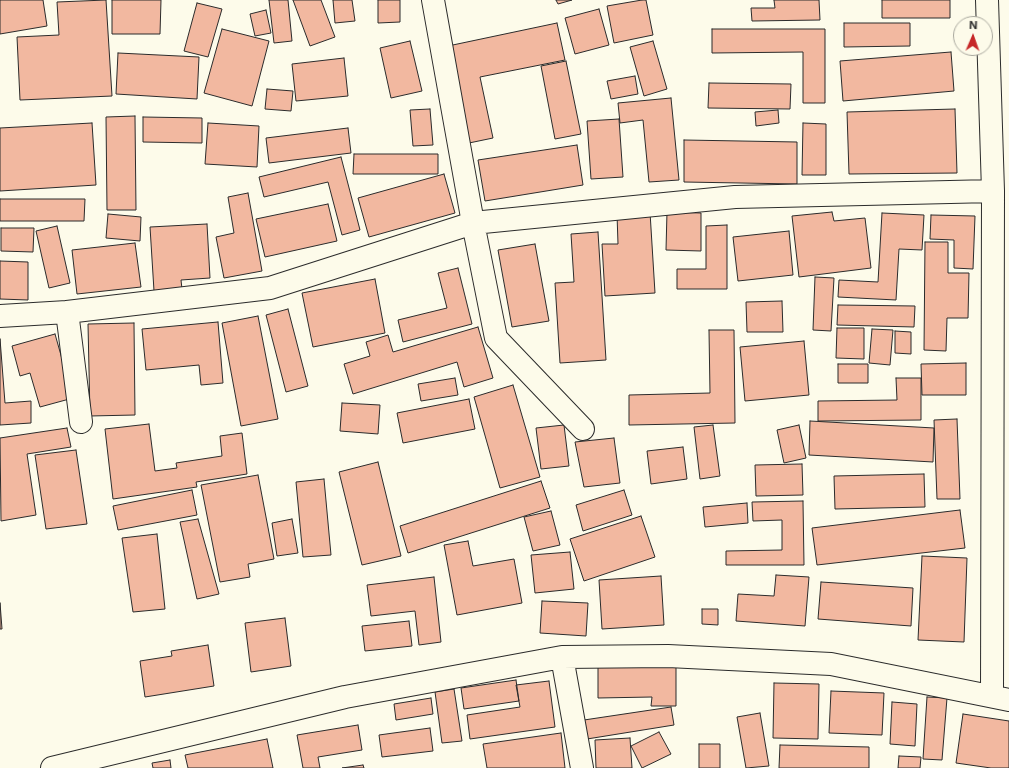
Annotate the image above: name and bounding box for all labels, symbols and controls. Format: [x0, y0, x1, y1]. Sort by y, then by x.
north arrow [953, 16, 993, 56]
text: N [969, 18, 978, 32]

